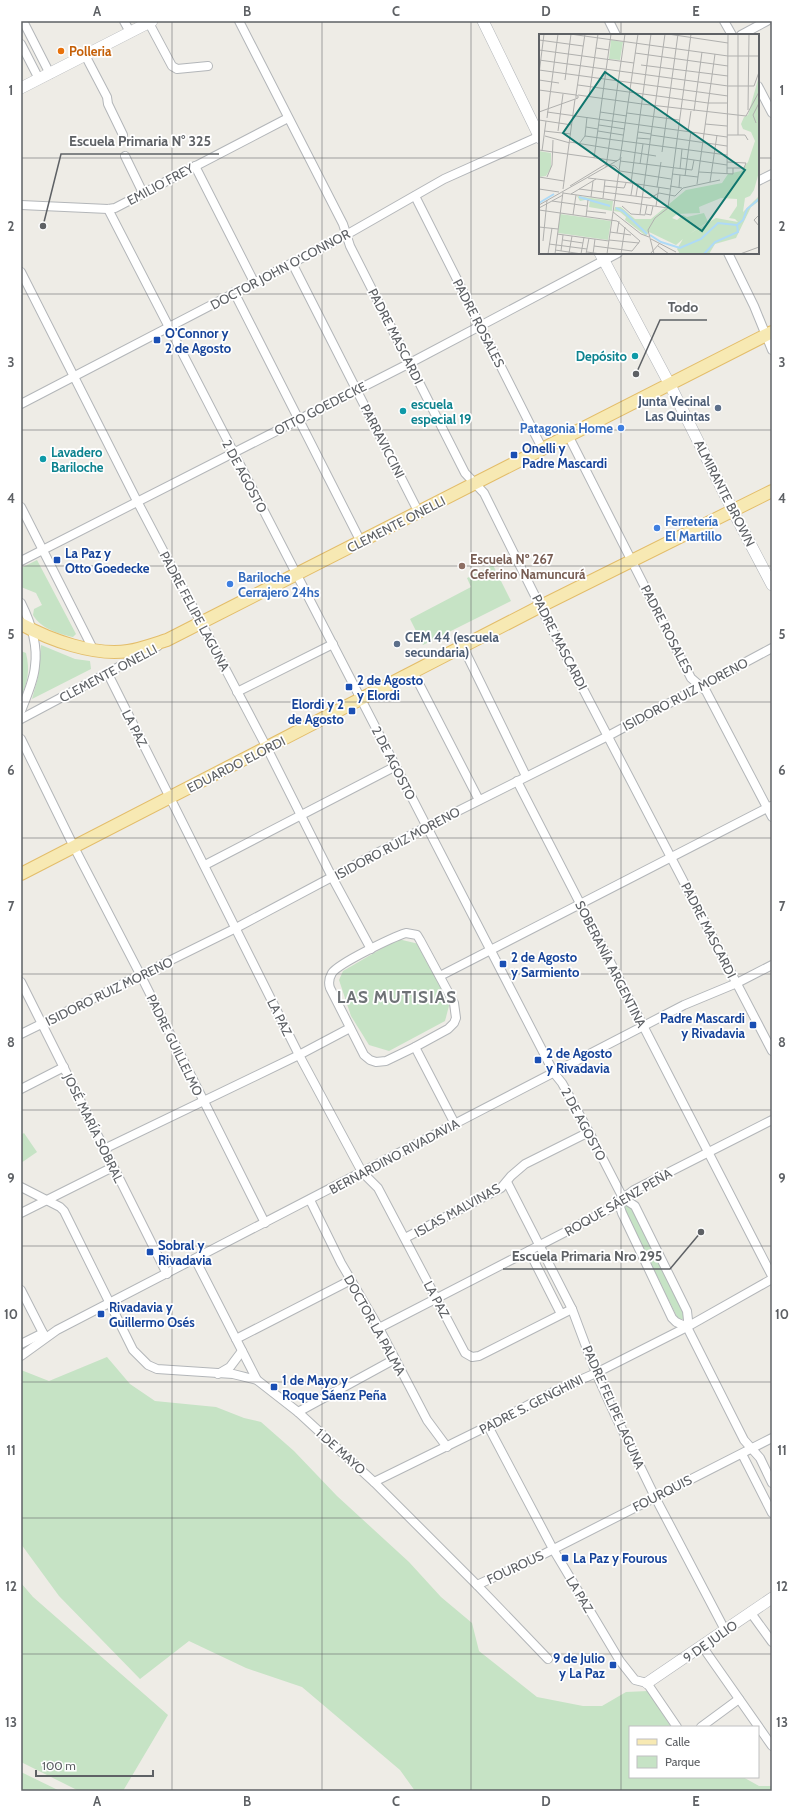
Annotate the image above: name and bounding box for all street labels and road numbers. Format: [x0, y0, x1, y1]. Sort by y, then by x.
street label: EMILIO FREY [124, 160, 197, 208]
street label: DOCTOR JOHN O'CONNOR [208, 225, 353, 313]
street label: PADRE ROSALES [450, 276, 508, 370]
street label: PADRE MASCARDI [365, 286, 427, 386]
street label: OTTO GOEDECKE [271, 378, 369, 438]
street label: PARRAVICCINI [358, 401, 408, 481]
street label: 2 DE AGOSTO [219, 437, 271, 515]
street label: ALMIRANTE BROWN [691, 437, 759, 549]
street label: CLEMENTE ONELLI [344, 492, 448, 556]
street label: PADRE FELIPE LAGUNA [157, 548, 233, 674]
street label: PADRE ROSALES [638, 582, 696, 676]
street label: PADRE MASCARDI [529, 592, 591, 692]
street label: CLEMENTE ONELLI [56, 641, 160, 705]
street label: ISIDORO RUIZ MORENO [620, 654, 750, 734]
street label: LA PAZ [119, 707, 151, 750]
street label: 2 DE AGOSTO [369, 724, 419, 802]
street label: EDUARDO ELORDI [184, 732, 288, 796]
street label: ISIDORO RUIZ MORENO [332, 803, 462, 883]
street label: PADRE MASCARDI [678, 880, 740, 980]
street label: SOBERANÍA ARGENTINA [572, 897, 651, 1030]
street label: ISIDORO RUIZ MORENO [43, 953, 175, 1029]
street label: PADRE GUILLELMO [143, 992, 207, 1098]
street label: LA PAZ [264, 996, 296, 1039]
street label: JOSÉ MARÍA SOBRAL [60, 1069, 128, 1186]
street label: 2 DE AGOSTO [558, 1085, 610, 1163]
street label: BERNARDINO RIVADAVIA [326, 1115, 462, 1197]
street label: ROQUE SÁENZ PEÑA [561, 1164, 674, 1239]
street label: ISLAS MALVINAS [411, 1180, 503, 1240]
street label: DOCTOR LA PALMA [341, 1272, 409, 1378]
street label: LA PAZ [421, 1278, 454, 1321]
street label: PADRE FELIPE LAGUNA [580, 1343, 648, 1471]
street label: PADRE S. GENGHINI [476, 1371, 586, 1437]
street label: 1 DE MAYO [313, 1424, 369, 1478]
street label: FOURQUIS [630, 1471, 695, 1515]
street label: FOUROUS [484, 1547, 546, 1587]
street label: LA PAZ [563, 1573, 597, 1616]
street label: 9 DE JULIO [680, 1617, 740, 1665]

